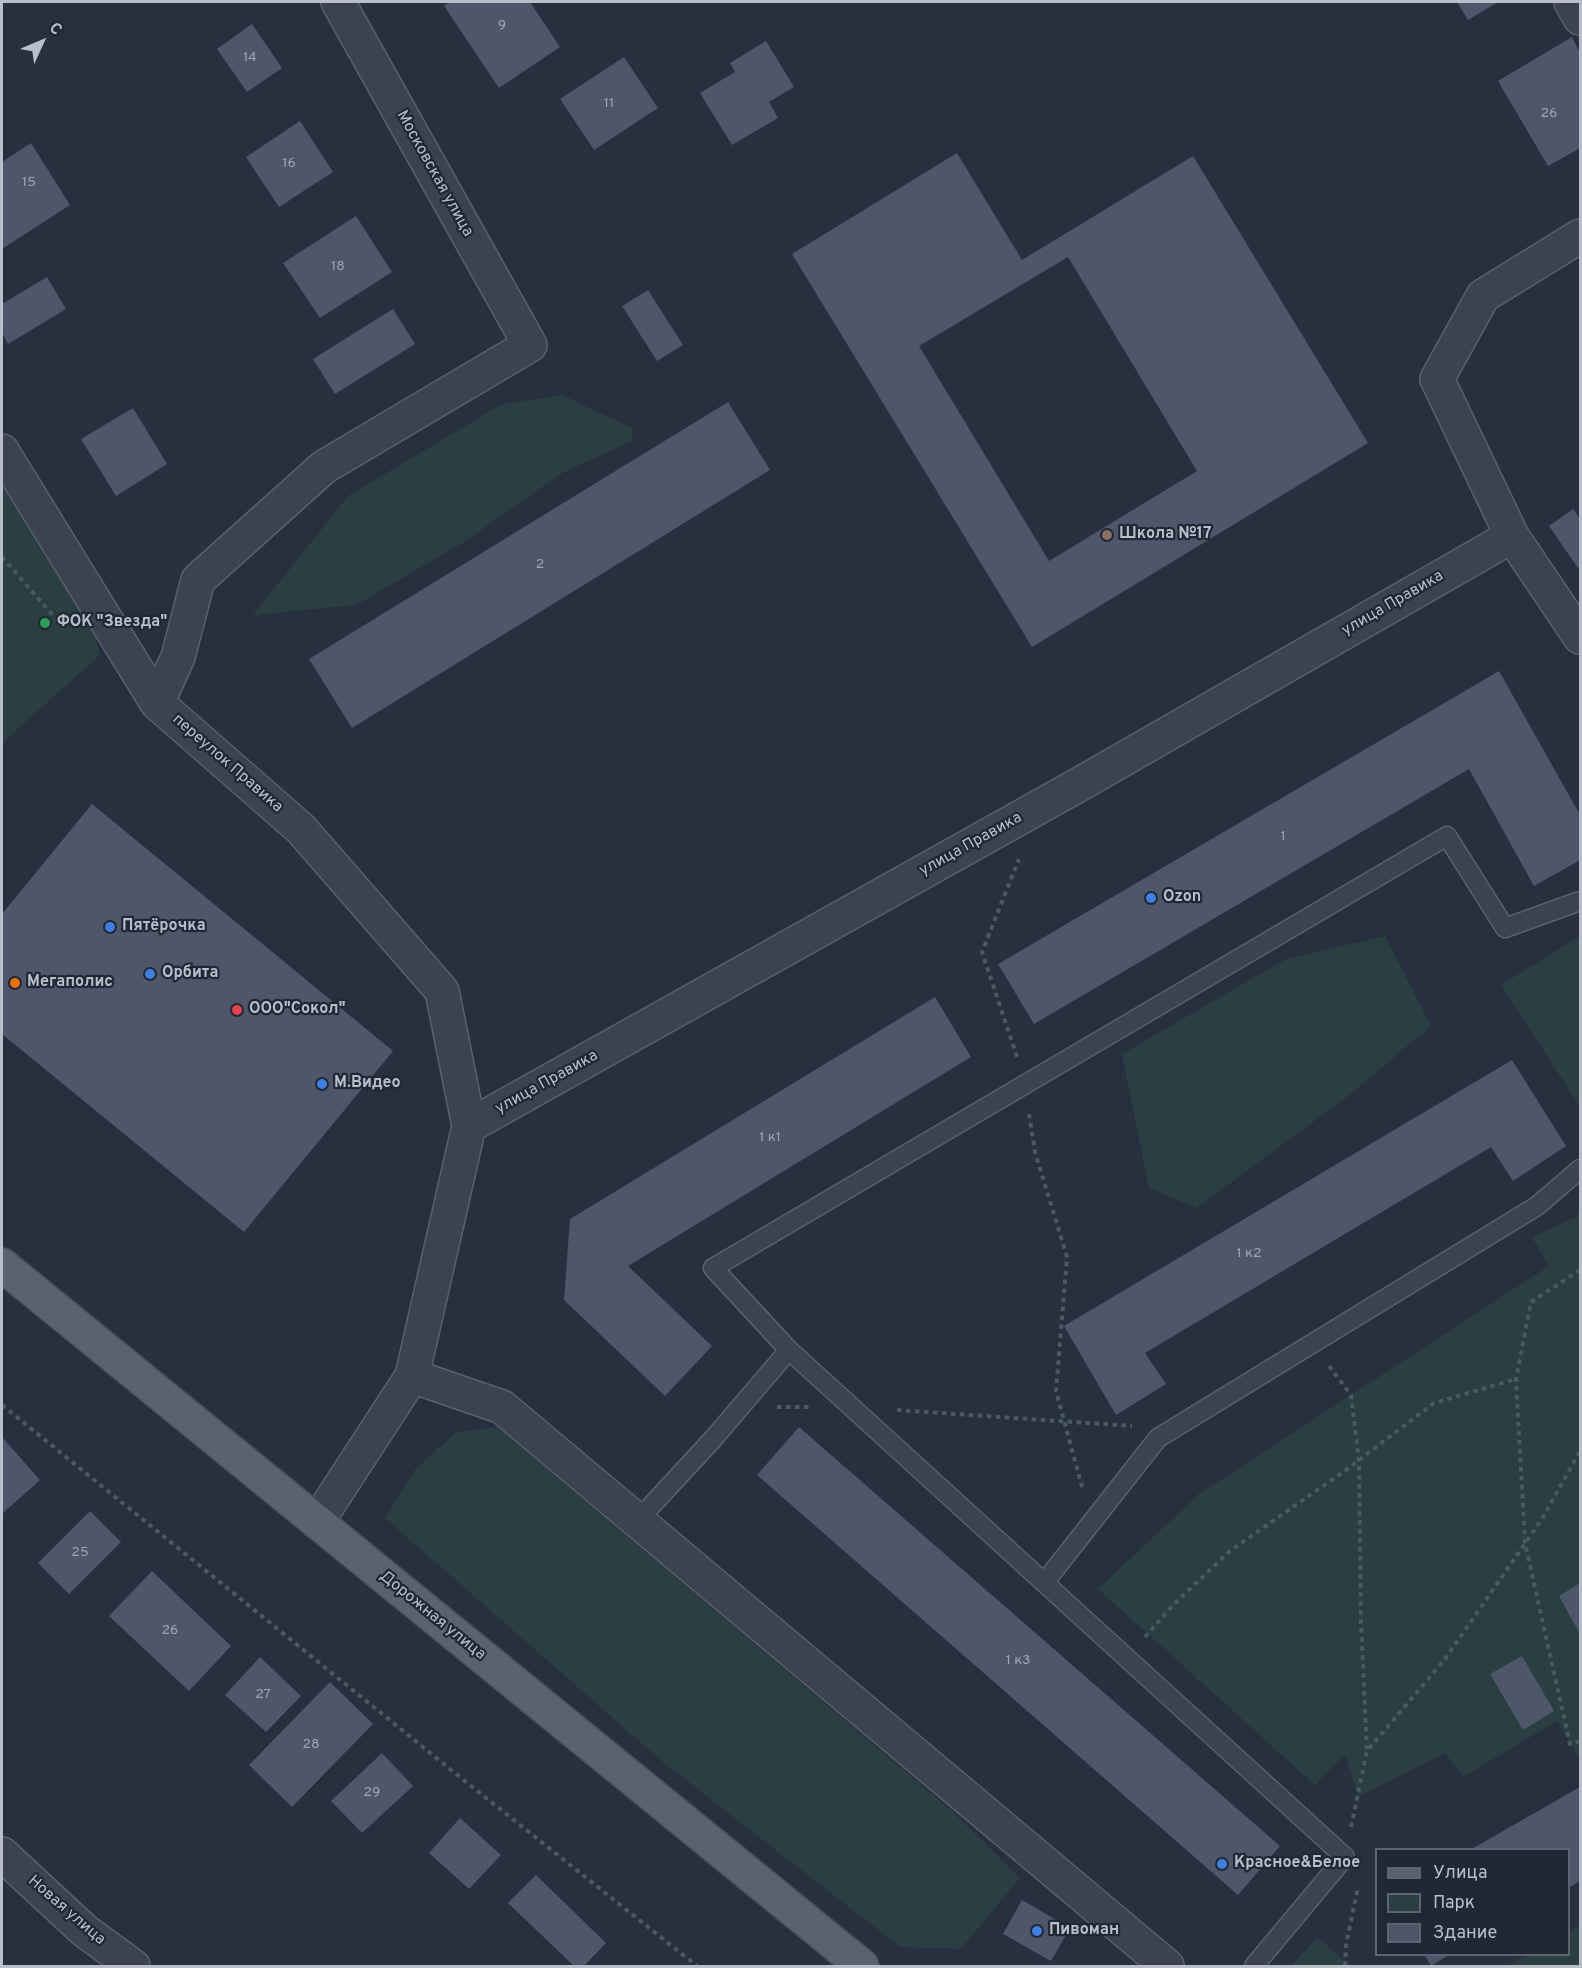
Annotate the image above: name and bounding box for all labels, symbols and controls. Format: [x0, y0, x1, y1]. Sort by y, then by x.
north arrow [12, 12, 72, 72]
house number: 9 [498, 18, 506, 34]
text: С [44, 19, 66, 40]
house number: 14 [243, 50, 257, 66]
house number: 11 [604, 96, 614, 112]
house number: 26 [1541, 106, 1557, 122]
street label: Московская улица [391, 108, 477, 240]
house number: 16 [282, 156, 296, 172]
house number: 15 [22, 175, 36, 191]
house number: 18 [331, 259, 345, 275]
place label: Школа №17 [1119, 525, 1212, 545]
marker: Школа №17 [1100, 528, 1114, 542]
house number: 2 [536, 557, 544, 573]
street label: улица Правика [1339, 567, 1447, 641]
place label: ФОК "Звезда" [57, 613, 167, 633]
marker: ФОК "Звезда" [38, 616, 52, 630]
street label: переулок Правика [168, 711, 286, 817]
street label: улица Правика [916, 809, 1026, 881]
house number: 1 [1280, 829, 1286, 845]
place label: Ozon [1163, 888, 1201, 908]
marker: Ozon [1144, 891, 1158, 905]
place label: Пятёрочка [122, 917, 206, 937]
marker: Пятёрочка [103, 920, 117, 934]
place label: Орбита [162, 964, 218, 984]
marker: Орбита [143, 967, 157, 981]
place label: Мегаполис [27, 973, 113, 993]
marker: Мегаполис [8, 976, 22, 990]
place label: ООО"Сокол" [249, 1000, 346, 1020]
marker: ООО"Сокол" [230, 1003, 244, 1017]
street label: улица Правика [492, 1047, 602, 1119]
place label: М.Видео [334, 1074, 401, 1094]
marker: М.Видео [315, 1077, 329, 1091]
house number: 1 к1 [759, 1130, 781, 1146]
house number: 1 к2 [1236, 1246, 1262, 1262]
house number: 25 [71, 1545, 89, 1561]
street label: Дорожная улица [375, 1567, 489, 1665]
house number: 26 [162, 1623, 178, 1639]
house number: 1 к3 [1006, 1653, 1030, 1669]
house number: 27 [255, 1687, 271, 1703]
house number: 28 [302, 1737, 320, 1753]
house number: 29 [364, 1785, 380, 1801]
legend [1375, 1848, 1570, 1956]
place label: Красное&Белое [1234, 1854, 1360, 1874]
marker: Красное&Белое [1215, 1857, 1229, 1871]
text: Улица [1433, 1862, 1487, 1885]
street label: Новая улица [23, 1872, 109, 1950]
text: Парк [1433, 1892, 1475, 1915]
place label: Пивоман [1049, 1921, 1119, 1941]
text: Здание [1433, 1922, 1497, 1945]
marker: Пивоман [1030, 1924, 1044, 1938]

